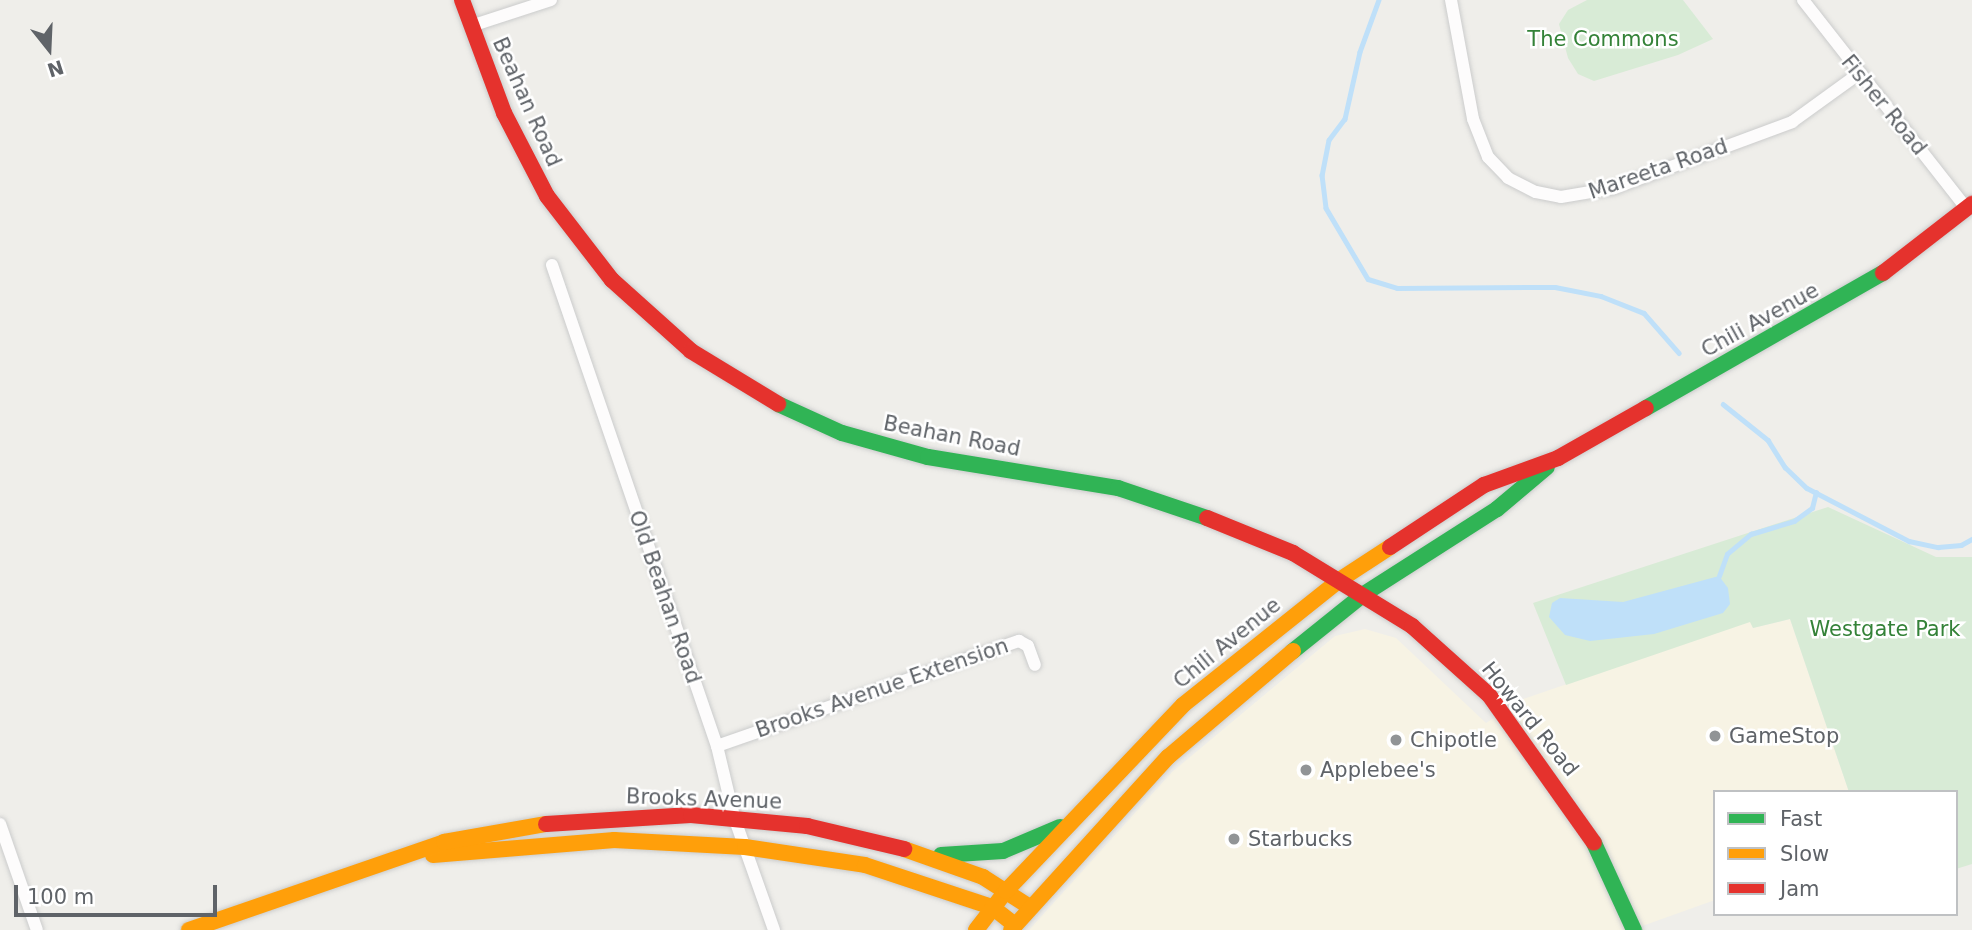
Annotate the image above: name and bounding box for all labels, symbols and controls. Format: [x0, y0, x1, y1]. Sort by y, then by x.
north arrow [14, 14, 84, 84]
park label: The Commons [1527, 26, 1679, 52]
street label: Beahan Road [487, 33, 567, 171]
street label: Fisher Road [1836, 50, 1932, 160]
text: N [45, 56, 66, 82]
street label: Mareeta Road [1585, 133, 1731, 205]
street label: Chili Avenue [1697, 277, 1823, 363]
street label: Beahan Road [881, 410, 1023, 462]
street label: Old Beahan Road [624, 507, 706, 687]
street label: Chili Avenue [1168, 592, 1286, 694]
park label: Westgate Park [1809, 616, 1961, 642]
street label: Brooks Avenue Extension [752, 633, 1012, 743]
street label: Howard Road [1476, 657, 1584, 781]
place label: GameStop [1729, 723, 1839, 749]
place label: Chipotle [1410, 727, 1497, 753]
marker: GameStop [1707, 728, 1723, 744]
marker: Chipotle [1388, 732, 1404, 748]
place label: Applebee's [1320, 757, 1436, 783]
marker: Applebee's [1298, 762, 1314, 778]
street label: Brooks Avenue [626, 784, 782, 814]
legend [1713, 790, 1958, 916]
text: Fast [1780, 807, 1822, 831]
place label: Starbucks [1248, 826, 1352, 852]
marker: Starbucks [1226, 831, 1242, 847]
text: Slow [1780, 842, 1829, 866]
scale bar [18, 870, 220, 914]
text: Jam [1780, 877, 1820, 901]
text: 100 m [27, 885, 94, 909]

